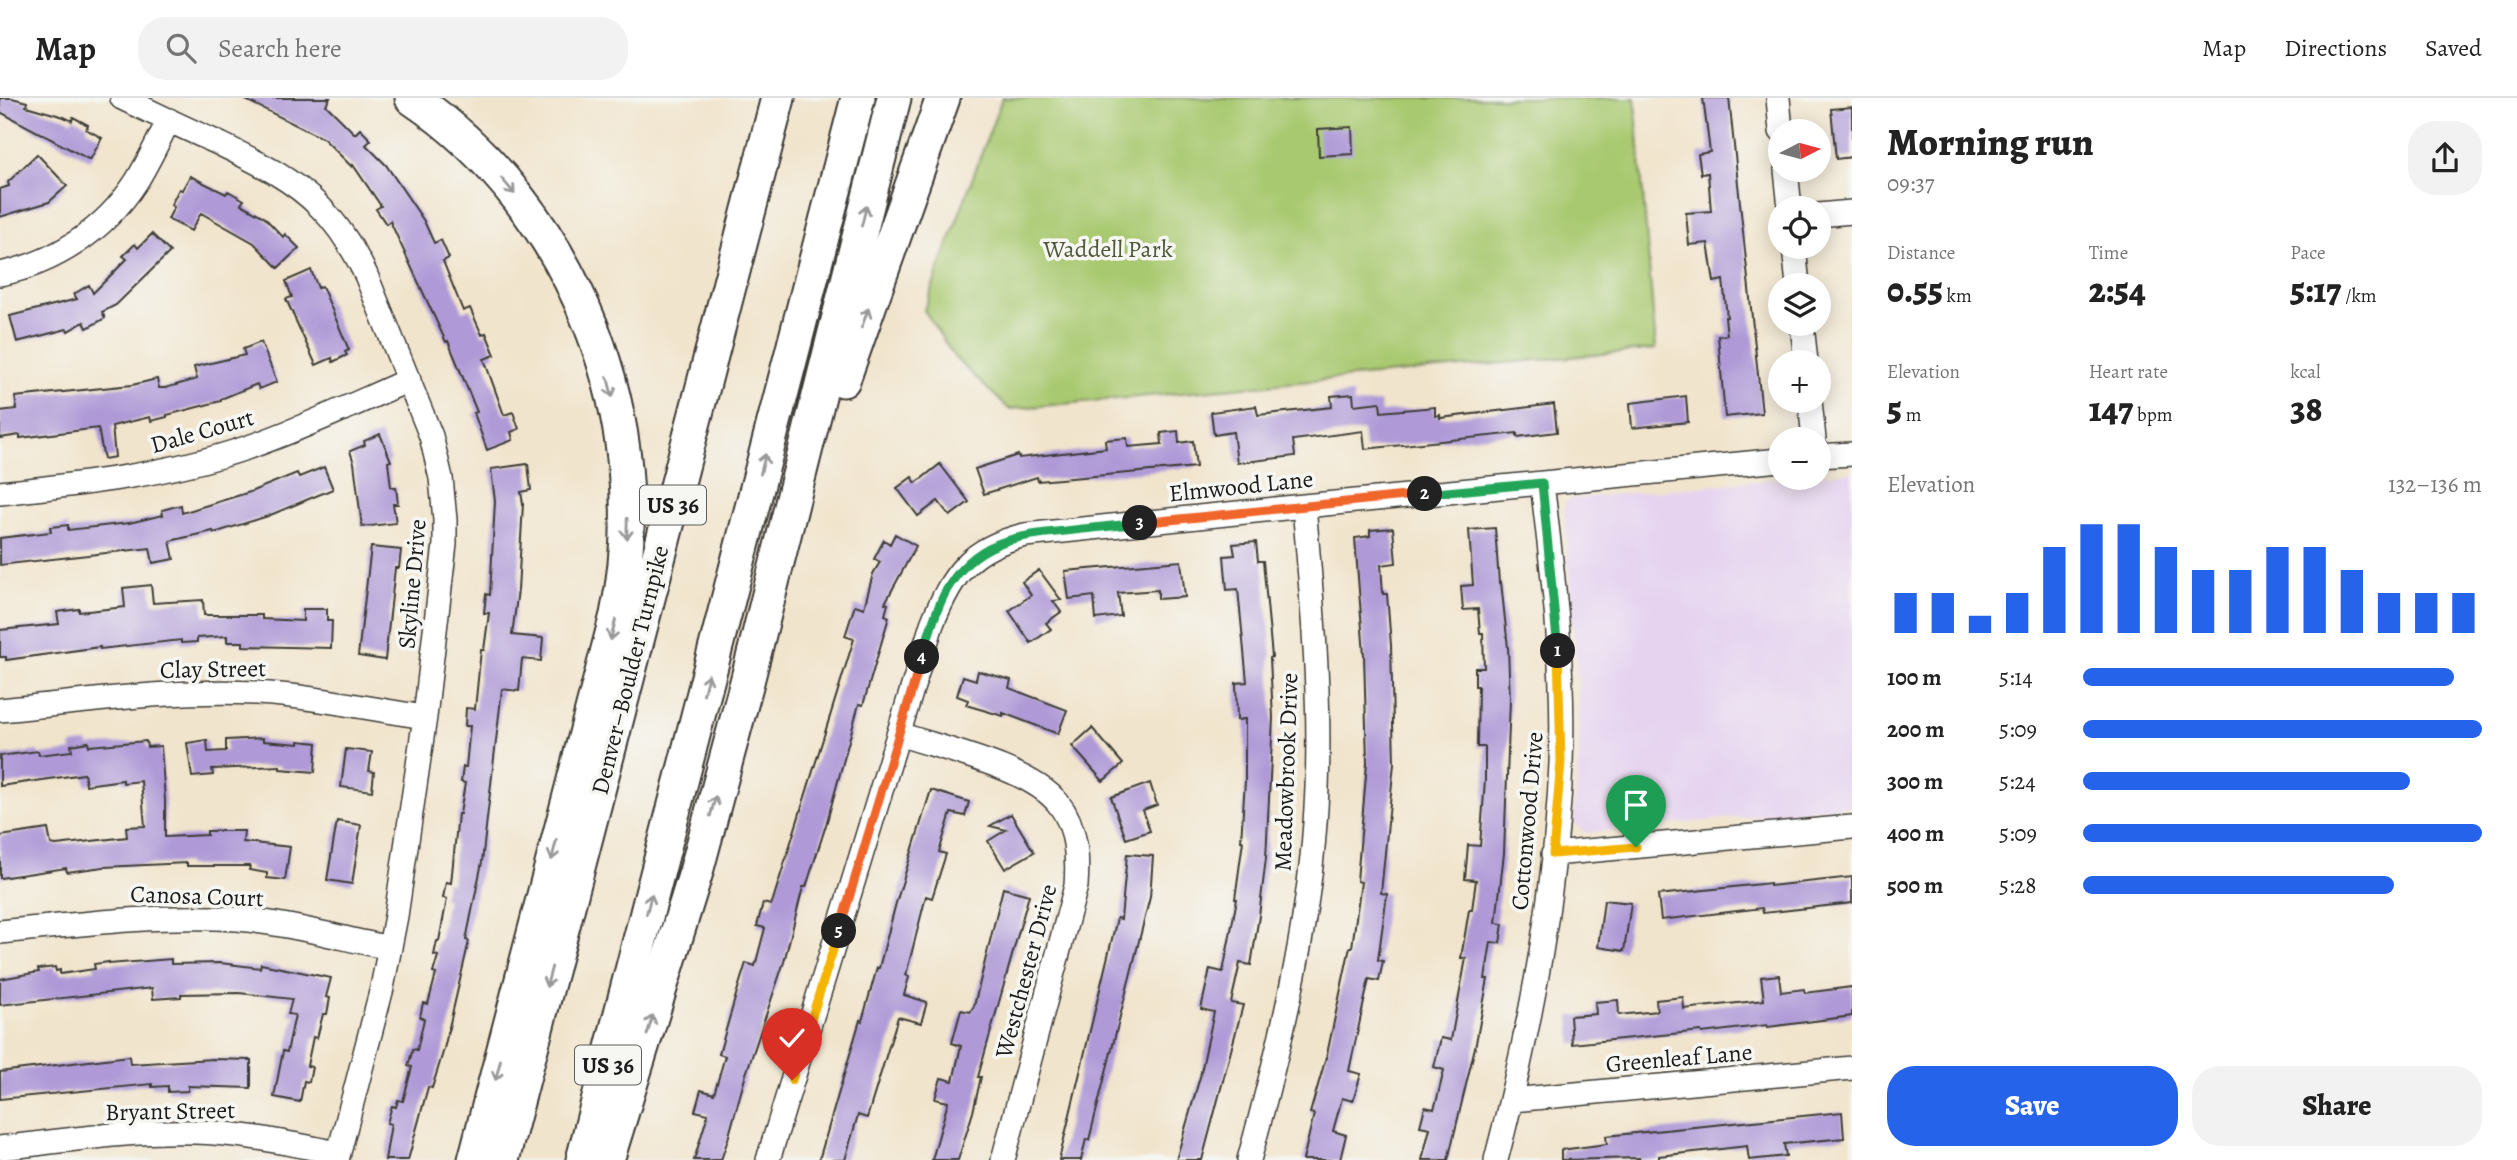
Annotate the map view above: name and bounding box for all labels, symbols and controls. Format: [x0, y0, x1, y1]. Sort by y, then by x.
search box [138, 17, 628, 80]
text: Map [35, 26, 96, 71]
icon: search [162, 29, 200, 67]
text: Search here [218, 31, 342, 66]
text: Map [2202, 32, 2246, 64]
text: Directions [2284, 32, 2387, 64]
text: Saved [2425, 32, 2482, 64]
text: Morning run [1887, 116, 2094, 168]
north arrow [1768, 119, 1830, 182]
map controls [1768, 119, 1831, 490]
button: share [2408, 121, 2482, 195]
text: 09:37 [1887, 168, 1934, 199]
one-way arrow [500, 176, 516, 194]
button: locate [1768, 196, 1831, 259]
one-way arrow [858, 205, 872, 228]
park label: Waddell Park [1042, 233, 1173, 265]
text: Distance [1887, 240, 1955, 266]
text: Time [2089, 240, 2128, 266]
text: Pace [2290, 240, 2326, 266]
text: 0.55 [1887, 266, 1943, 314]
text: 2:54 [2089, 266, 2146, 314]
text: 5:17 [2290, 266, 2341, 314]
button: layers [1768, 273, 1831, 336]
text: km [1943, 283, 1972, 309]
text: /km [2341, 283, 2377, 309]
one-way arrow [860, 308, 873, 330]
button: + [1768, 350, 1831, 413]
text: Elevation [1887, 359, 1960, 385]
text: Heart rate [2089, 359, 2168, 385]
text: kcal [2290, 359, 2321, 385]
one-way arrow [604, 375, 617, 398]
text: 5 [1887, 385, 1902, 433]
text: 147 [2089, 385, 2133, 433]
text: 38 [2290, 385, 2322, 433]
street label: Dale Court [147, 401, 257, 461]
text: m [1902, 402, 1921, 428]
text: bpm [2133, 402, 2173, 428]
button: − [1768, 427, 1831, 490]
one-way arrow [757, 453, 770, 475]
street label: Elmwood Lane [1167, 463, 1315, 509]
text: Elevation [1887, 469, 1975, 500]
text: 132–136 m [2388, 469, 2482, 500]
pin: 2 [1408, 476, 1442, 512]
text: 2 [1420, 480, 1429, 506]
road number: US 36 [640, 486, 706, 524]
pin: 3 [1122, 506, 1158, 540]
text: 3 [1135, 509, 1144, 535]
one-way arrow [620, 517, 634, 540]
street label: Skyline Drive [390, 518, 434, 650]
street label: Denver–Boulder Turnpike [584, 542, 676, 798]
one-way arrow [606, 618, 619, 641]
pin: 1 [1540, 634, 1576, 668]
text: 1 [1554, 637, 1561, 663]
pin: 4 [904, 640, 940, 674]
text: 4 [917, 643, 926, 669]
street label: Clay Street [160, 652, 266, 686]
text: 100 m [1887, 662, 1942, 693]
text: 5:14 [1999, 662, 2033, 693]
street label: Meadowbrook Drive [1267, 672, 1305, 872]
one-way arrow [700, 673, 713, 696]
text: 200 m [1887, 714, 1945, 745]
text: 5:09 [1999, 714, 2037, 745]
street label: Cottonwood Drive [1503, 730, 1551, 912]
text: 300 m [1887, 766, 1943, 797]
text: 5:24 [1999, 766, 2036, 797]
pin [1606, 775, 1666, 847]
icon: arrive [1617, 786, 1655, 824]
one-way arrow [708, 796, 721, 818]
text: 400 m [1887, 818, 1944, 849]
text: 5:09 [1999, 818, 2037, 849]
one-way arrow [547, 838, 560, 860]
text: 500 m [1887, 870, 1943, 901]
text: 5:28 [1999, 870, 2036, 901]
street label: Canosa Court [130, 878, 264, 914]
street label: Westchester Drive [987, 881, 1065, 1062]
one-way arrow [643, 893, 656, 916]
pin: 5 [822, 914, 856, 948]
text: 5 [834, 917, 843, 943]
one-way arrow [542, 965, 555, 988]
pin [762, 1008, 822, 1080]
one-way arrow [644, 1014, 657, 1036]
icon: check [773, 1019, 811, 1057]
street label: Greenleaf Lane [1604, 1036, 1754, 1080]
road number: US 36 [575, 1046, 641, 1084]
one-way arrow [491, 1058, 504, 1081]
button: Save [1887, 1066, 2178, 1146]
button: Share [2192, 1066, 2482, 1146]
street label: Bryant Street [105, 1094, 235, 1128]

